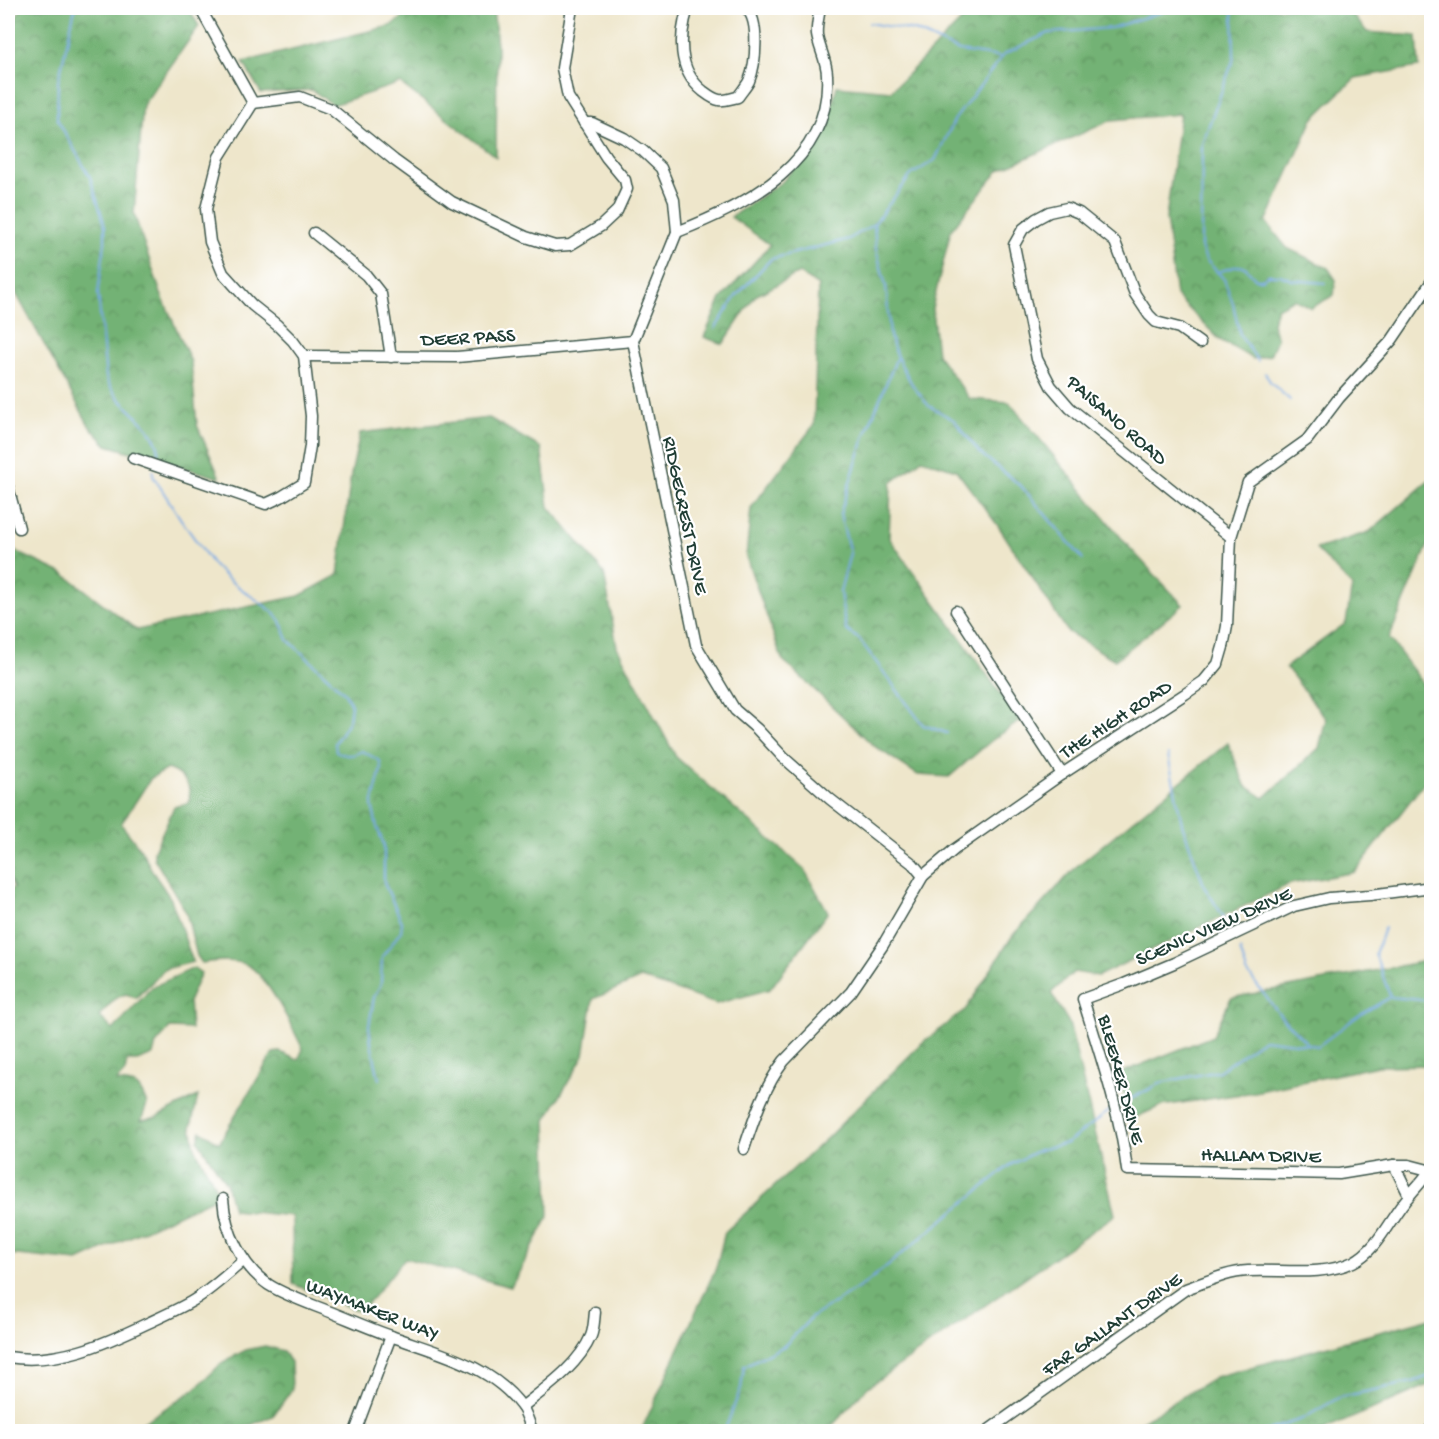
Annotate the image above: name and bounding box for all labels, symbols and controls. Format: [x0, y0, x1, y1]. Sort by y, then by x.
street label: DEER PASS [418, 325, 517, 354]
street label: PAISANO ROAD [1060, 371, 1171, 472]
street label: RIDGECREST DRIVE [656, 435, 712, 598]
street label: THE HIGH ROAD [1056, 676, 1178, 766]
street label: SCENIC VIEW DRIVE [1133, 883, 1297, 973]
street label: BLEEKER DRIVE [1091, 1012, 1148, 1149]
street label: HALLAM DRIVE [1201, 1145, 1323, 1170]
street label: FAR GALLANT DRIVE [1038, 1268, 1189, 1383]
street label: WAYMAKER WAY [302, 1275, 441, 1347]

